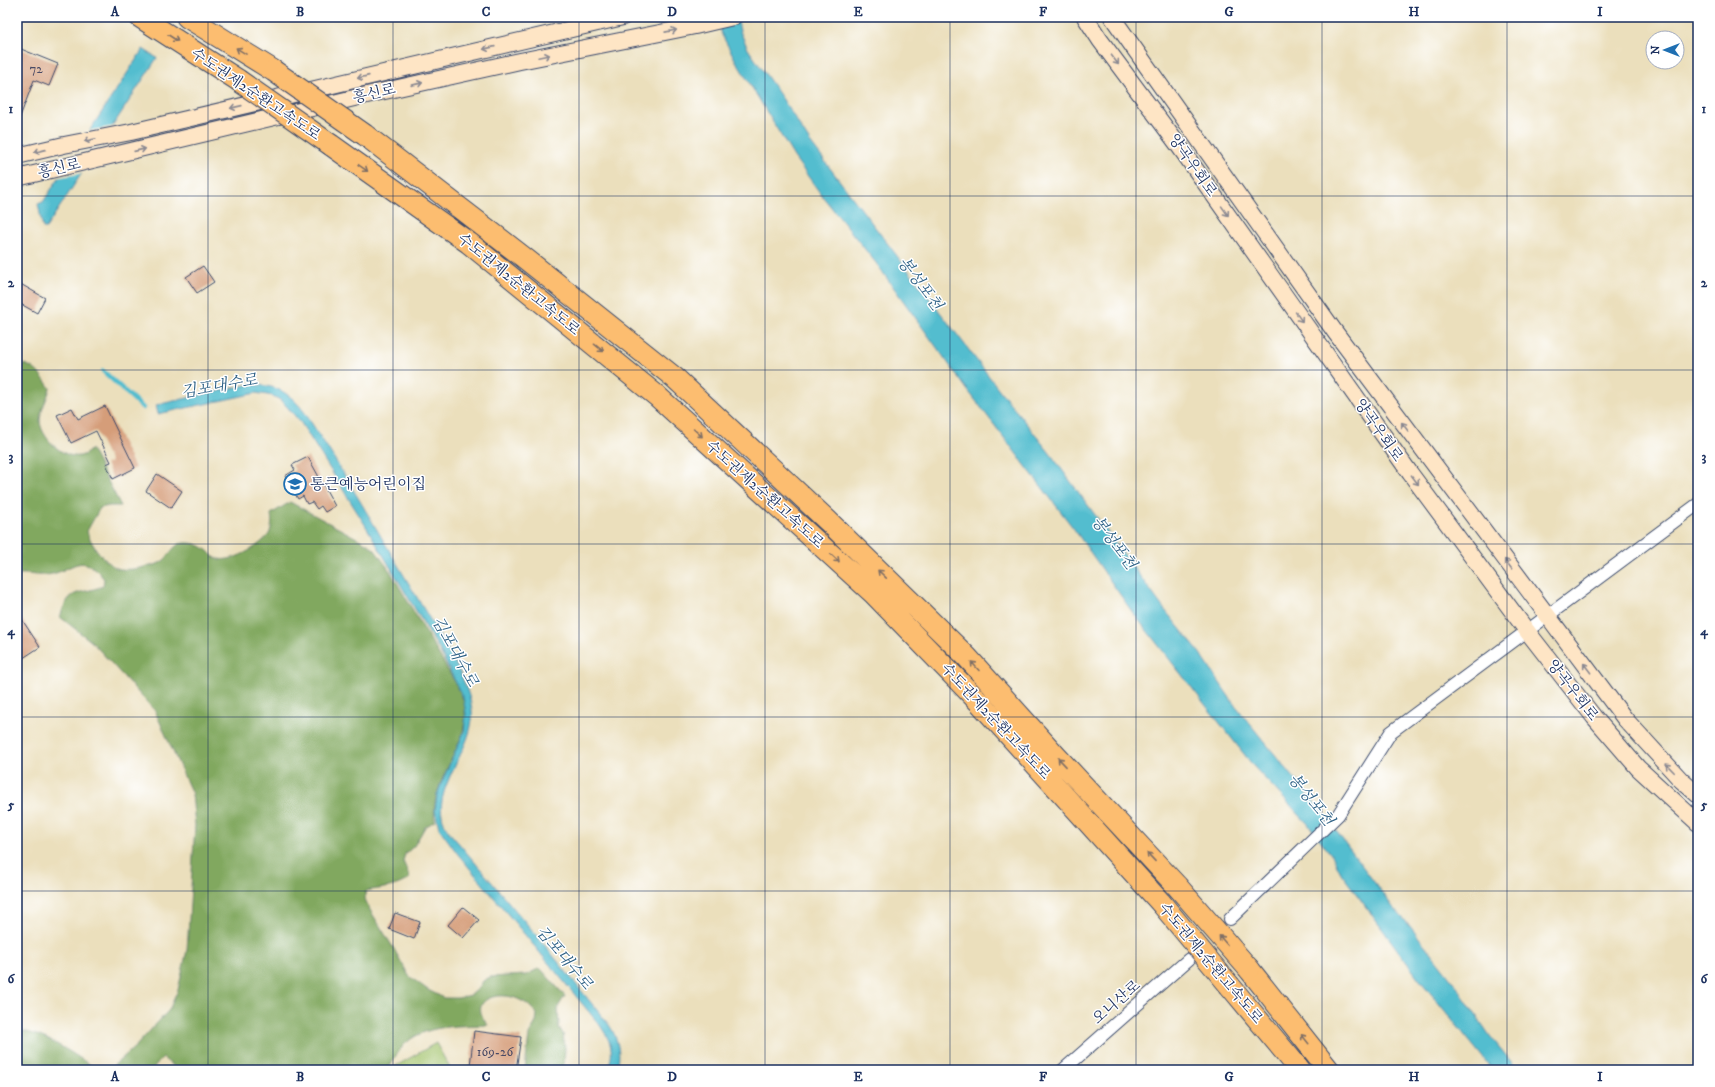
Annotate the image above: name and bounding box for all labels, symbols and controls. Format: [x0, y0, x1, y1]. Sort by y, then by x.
text: A [110, 4, 120, 20]
text: B [296, 4, 304, 20]
text: C [482, 4, 491, 20]
text: D [667, 4, 677, 20]
text: E [853, 4, 863, 20]
text: F [1039, 4, 1048, 20]
text: G [1224, 4, 1234, 20]
text: H [1409, 4, 1420, 20]
text: I [1597, 4, 1603, 20]
one-way arrow [664, 27, 677, 35]
north arrow [1645, 30, 1685, 70]
one-way arrow [167, 34, 178, 42]
street label: 수도권제2순환고속도로 [187, 44, 325, 145]
one-way arrow [483, 44, 496, 52]
text: N [1649, 45, 1663, 55]
one-way arrow [235, 46, 247, 54]
one-way arrow [537, 51, 550, 59]
one-way arrow [1111, 55, 1120, 66]
house number: 72 [29, 61, 43, 77]
one-way arrow [356, 74, 369, 81]
street label: 흥신로 [351, 79, 398, 108]
one-way arrow [410, 79, 423, 87]
text: 1 [9, 101, 14, 117]
text: 1 [1702, 101, 1707, 117]
one-way arrow [230, 103, 243, 111]
street label: 양곡우회로 [1164, 130, 1221, 201]
one-way arrow [84, 136, 97, 144]
one-way arrow [134, 145, 147, 153]
one-way arrow [34, 147, 47, 155]
street label: 흥신로 [36, 154, 83, 183]
one-way arrow [357, 163, 368, 172]
one-way arrow [1221, 205, 1229, 216]
street label: 수도권제2순환고속도로 [454, 229, 584, 340]
water label: 봉성포천 [894, 253, 948, 316]
text: 2 [8, 275, 15, 291]
text: 2 [1701, 275, 1708, 291]
one-way arrow [1295, 312, 1303, 323]
one-way arrow [594, 344, 605, 353]
water label: 김포대수로 [179, 369, 259, 403]
street label: 양곡우회로 [1350, 395, 1407, 466]
one-way arrow [1401, 421, 1409, 432]
one-way arrow [693, 428, 703, 437]
street label: 수도권제2순환고속도로 [702, 436, 828, 553]
text: 3 [9, 449, 14, 465]
text: 3 [1702, 449, 1707, 465]
school or university icon: 통큰예능어린이집 [282, 471, 308, 497]
place label: 통큰예능어린이집 [310, 475, 426, 494]
one-way arrow [1411, 475, 1419, 486]
water label: 봉성포천 [1088, 512, 1142, 575]
one-way arrow [830, 554, 840, 563]
one-way arrow [1504, 559, 1513, 570]
one-way arrow [877, 569, 887, 579]
water label: 김포대수로 [428, 613, 483, 691]
text: 4 [6, 623, 15, 640]
text: 4 [1699, 623, 1708, 640]
street label: 양곡우회로 [1543, 656, 1603, 725]
street label: 수도권제2순환고속도로 [937, 659, 1055, 784]
one-way arrow [970, 660, 979, 671]
one-way arrow [1583, 663, 1591, 674]
one-way arrow [1057, 757, 1066, 767]
one-way arrow [1665, 763, 1675, 773]
water label: 봉성포천 [1284, 769, 1339, 831]
text: 5 [7, 797, 15, 813]
text: 5 [1700, 797, 1708, 813]
one-way arrow [1146, 852, 1155, 862]
street label: 수도권제2순환고속도로 [1154, 899, 1267, 1028]
water label: 김포대수로 [532, 922, 597, 994]
one-way arrow [1219, 934, 1228, 945]
text: 6 [8, 971, 16, 987]
text: 6 [1701, 971, 1709, 987]
street label: 오니산로 [1088, 976, 1145, 1029]
one-way arrow [1301, 1034, 1309, 1045]
house number: 169-26 [477, 1044, 514, 1060]
text: A [110, 1069, 120, 1085]
text: B [296, 1069, 304, 1085]
text: C [482, 1069, 491, 1085]
text: D [667, 1069, 677, 1085]
text: E [853, 1069, 863, 1085]
text: F [1039, 1069, 1048, 1085]
text: G [1224, 1069, 1234, 1085]
text: H [1409, 1069, 1420, 1085]
text: I [1597, 1069, 1603, 1085]

